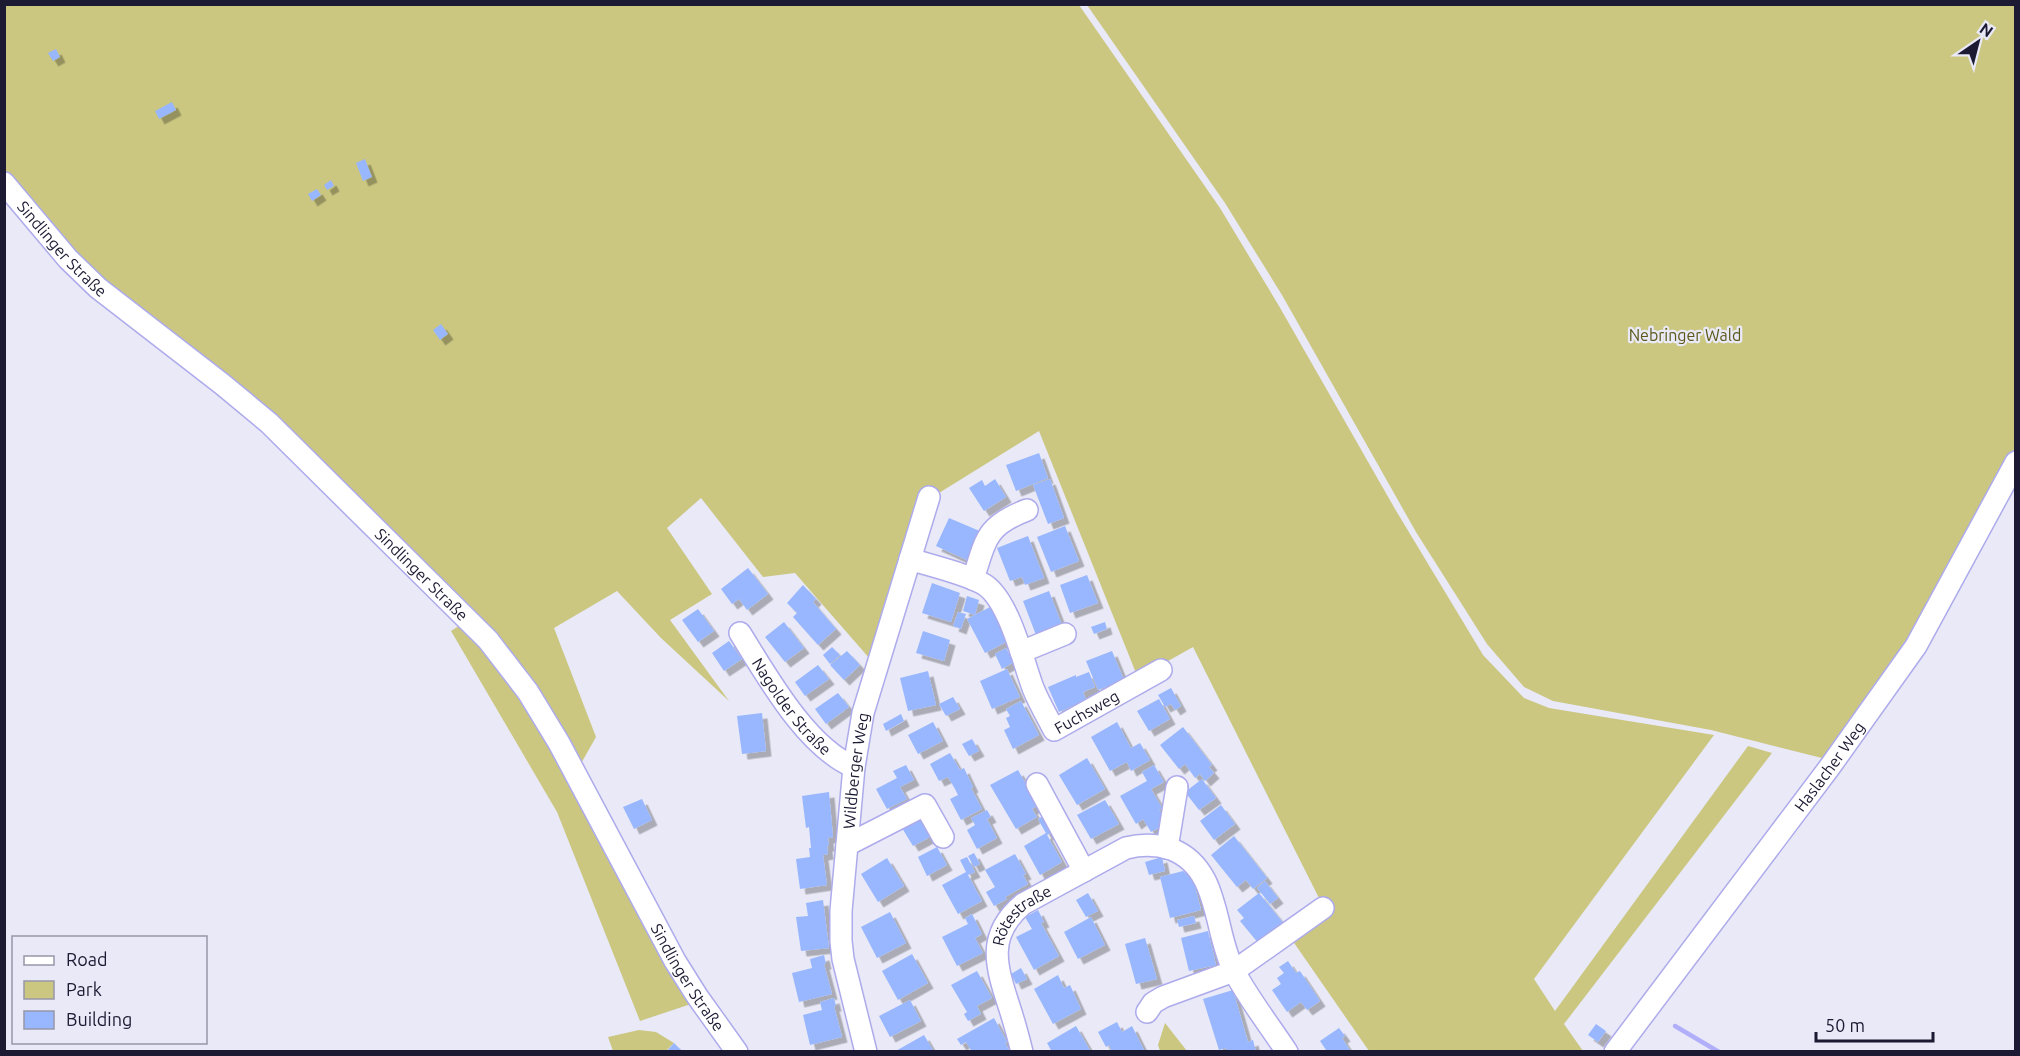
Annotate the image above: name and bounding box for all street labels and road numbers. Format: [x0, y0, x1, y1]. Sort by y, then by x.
street label: Sindlinger Straße [14, 197, 110, 300]
street label: Sindlinger Straße [372, 525, 472, 624]
street label: Nagolder Straße [749, 655, 835, 759]
street label: Fuchsweg [1051, 686, 1122, 737]
street label: Wildberger Weg [839, 711, 872, 830]
street label: Haslacher Weg [1791, 718, 1868, 815]
street label: Rötestraße [989, 881, 1054, 947]
street label: Sindlinger Straße [648, 920, 728, 1034]

